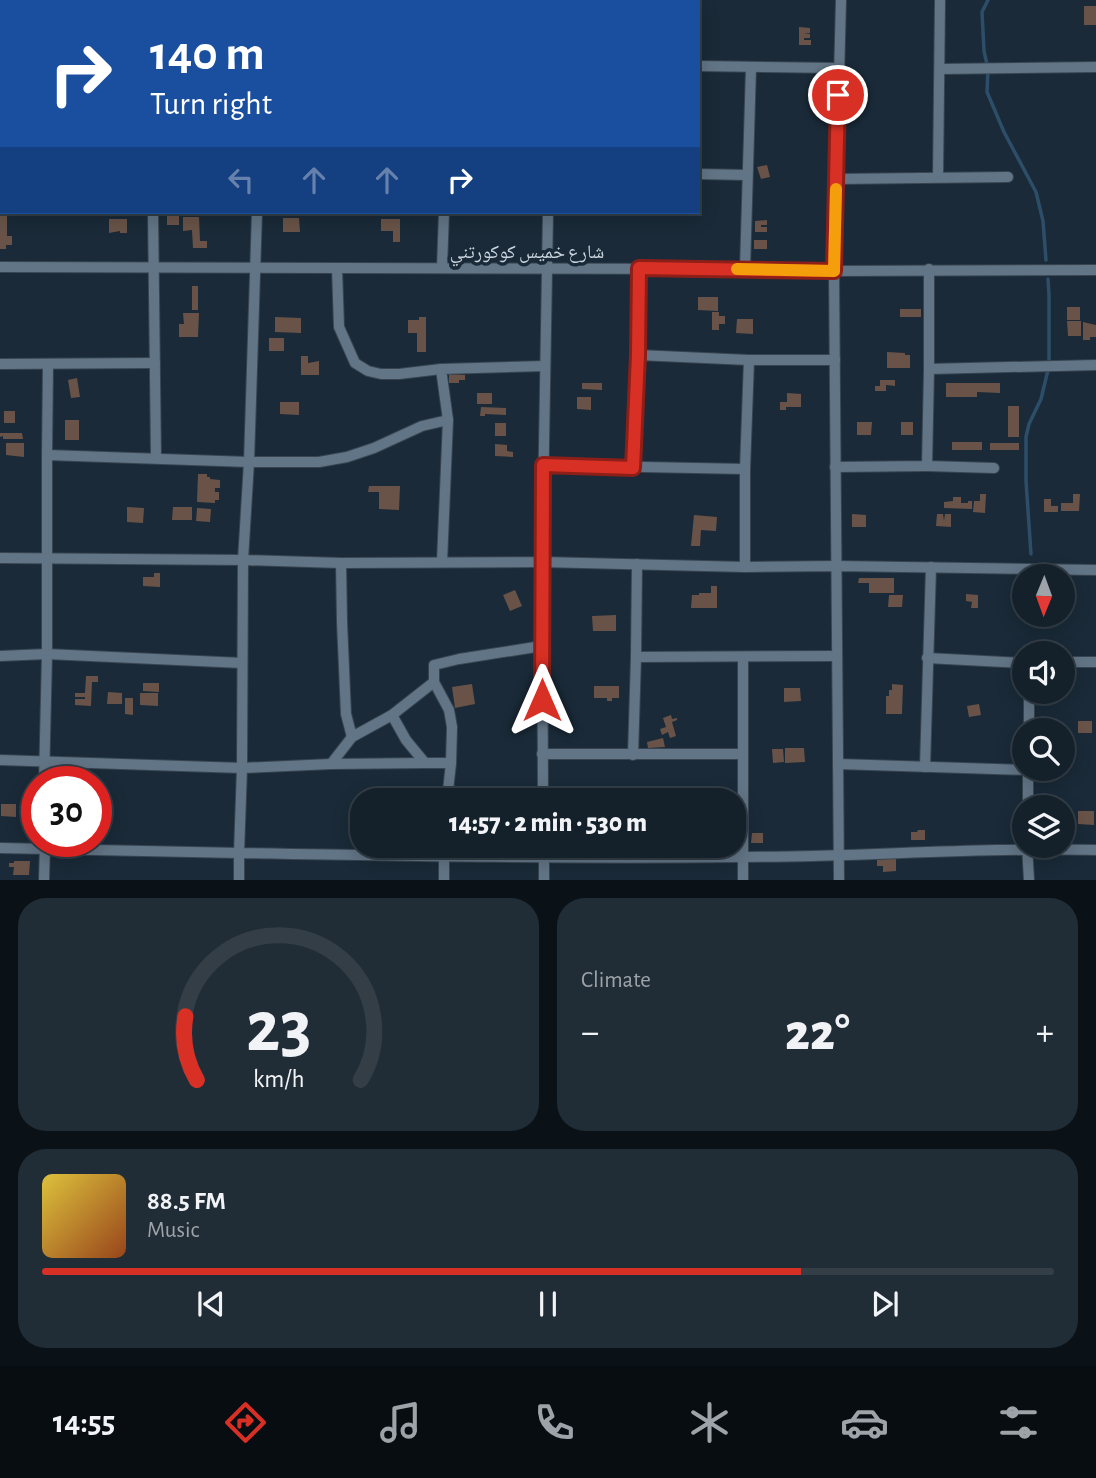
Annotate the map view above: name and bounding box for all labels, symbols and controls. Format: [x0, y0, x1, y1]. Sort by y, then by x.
icon: right [35, 28, 126, 119]
text: 140 m [150, 30, 265, 79]
pin [808, 65, 868, 125]
icon: arrive [819, 76, 857, 114]
text: Turn right [150, 88, 272, 120]
icon: left [222, 161, 260, 199]
icon: ahead [295, 161, 333, 199]
icon: ahead [368, 161, 406, 199]
icon: right [441, 161, 479, 199]
street label: شارع خميس كوكورتني [450, 243, 604, 267]
north arrow [1012, 564, 1074, 626]
map controls [1012, 564, 1075, 858]
button: sound [1012, 641, 1075, 704]
position arrow [505, 663, 579, 737]
button: search [1012, 718, 1075, 781]
speed limit sign: 30 [21, 766, 112, 857]
button: layers [1012, 795, 1075, 858]
text: 14:57 · 2 min · 530 m [449, 810, 647, 836]
text: Climate [581, 969, 651, 992]
text: 23 [246, 993, 311, 1066]
text: 22° [785, 1007, 850, 1059]
text: − [581, 1014, 599, 1052]
text: + [1036, 1014, 1054, 1052]
text: km/h [253, 1067, 304, 1092]
text: 88.5 FM [147, 1188, 226, 1214]
text: Music [147, 1219, 199, 1242]
icon: previous [192, 1285, 230, 1323]
icon: pause [529, 1285, 567, 1323]
icon: next [866, 1285, 904, 1323]
icon: directions [221, 1398, 270, 1447]
icon: music [376, 1398, 425, 1447]
icon: phone [530, 1398, 579, 1447]
icon: climate [685, 1398, 734, 1447]
icon: car [840, 1398, 889, 1447]
icon: filters [994, 1398, 1043, 1447]
text: 14:55 [53, 1406, 115, 1438]

